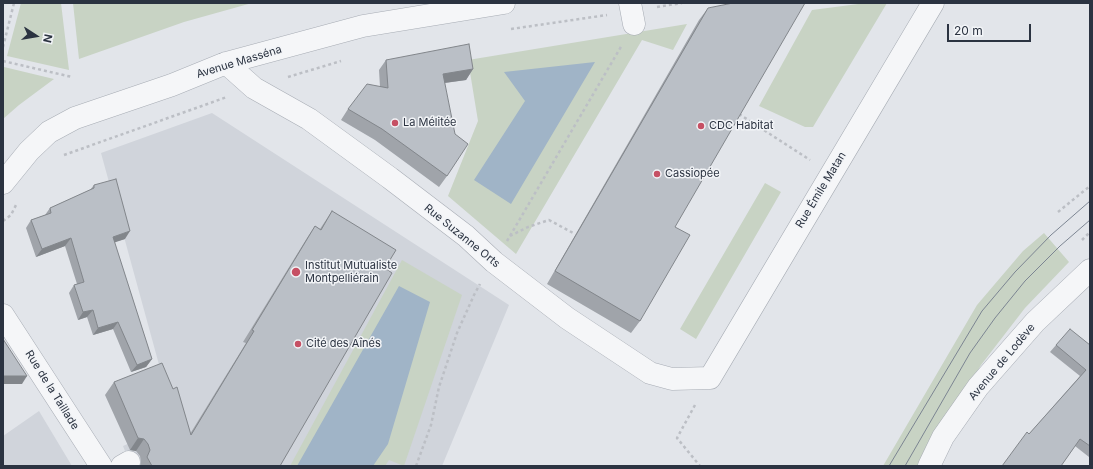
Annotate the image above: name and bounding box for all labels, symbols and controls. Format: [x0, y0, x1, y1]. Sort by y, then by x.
north arrow [16, 16, 56, 56]
scale bar [949, 16, 1033, 42]
text: 20 m [954, 23, 983, 38]
text: N [40, 33, 55, 44]
street label: Avenue Masséna [195, 43, 283, 81]
place label: La Mélitée [403, 116, 456, 130]
marker: La Mélitée [390, 118, 400, 128]
place label: CDC Habitat [709, 119, 773, 133]
marker: CDC Habitat [696, 121, 706, 131]
street label: Rue Émile Matan [793, 149, 849, 231]
place label: Cassiopée [665, 167, 720, 181]
marker: Cassiopée [652, 169, 662, 179]
street label: Rue Suzanne Orts [422, 201, 502, 271]
place label: Institut Mutualiste Montpelliérain [305, 259, 397, 285]
marker: Institut Mutualiste Montpelliérain [290, 266, 302, 278]
street label: Avenue de Lodève [966, 321, 1038, 403]
place label: Cité des Aînés [306, 337, 381, 351]
marker: Cité des Aînés [293, 339, 303, 349]
street label: Rue de la Taillade [22, 348, 82, 432]

